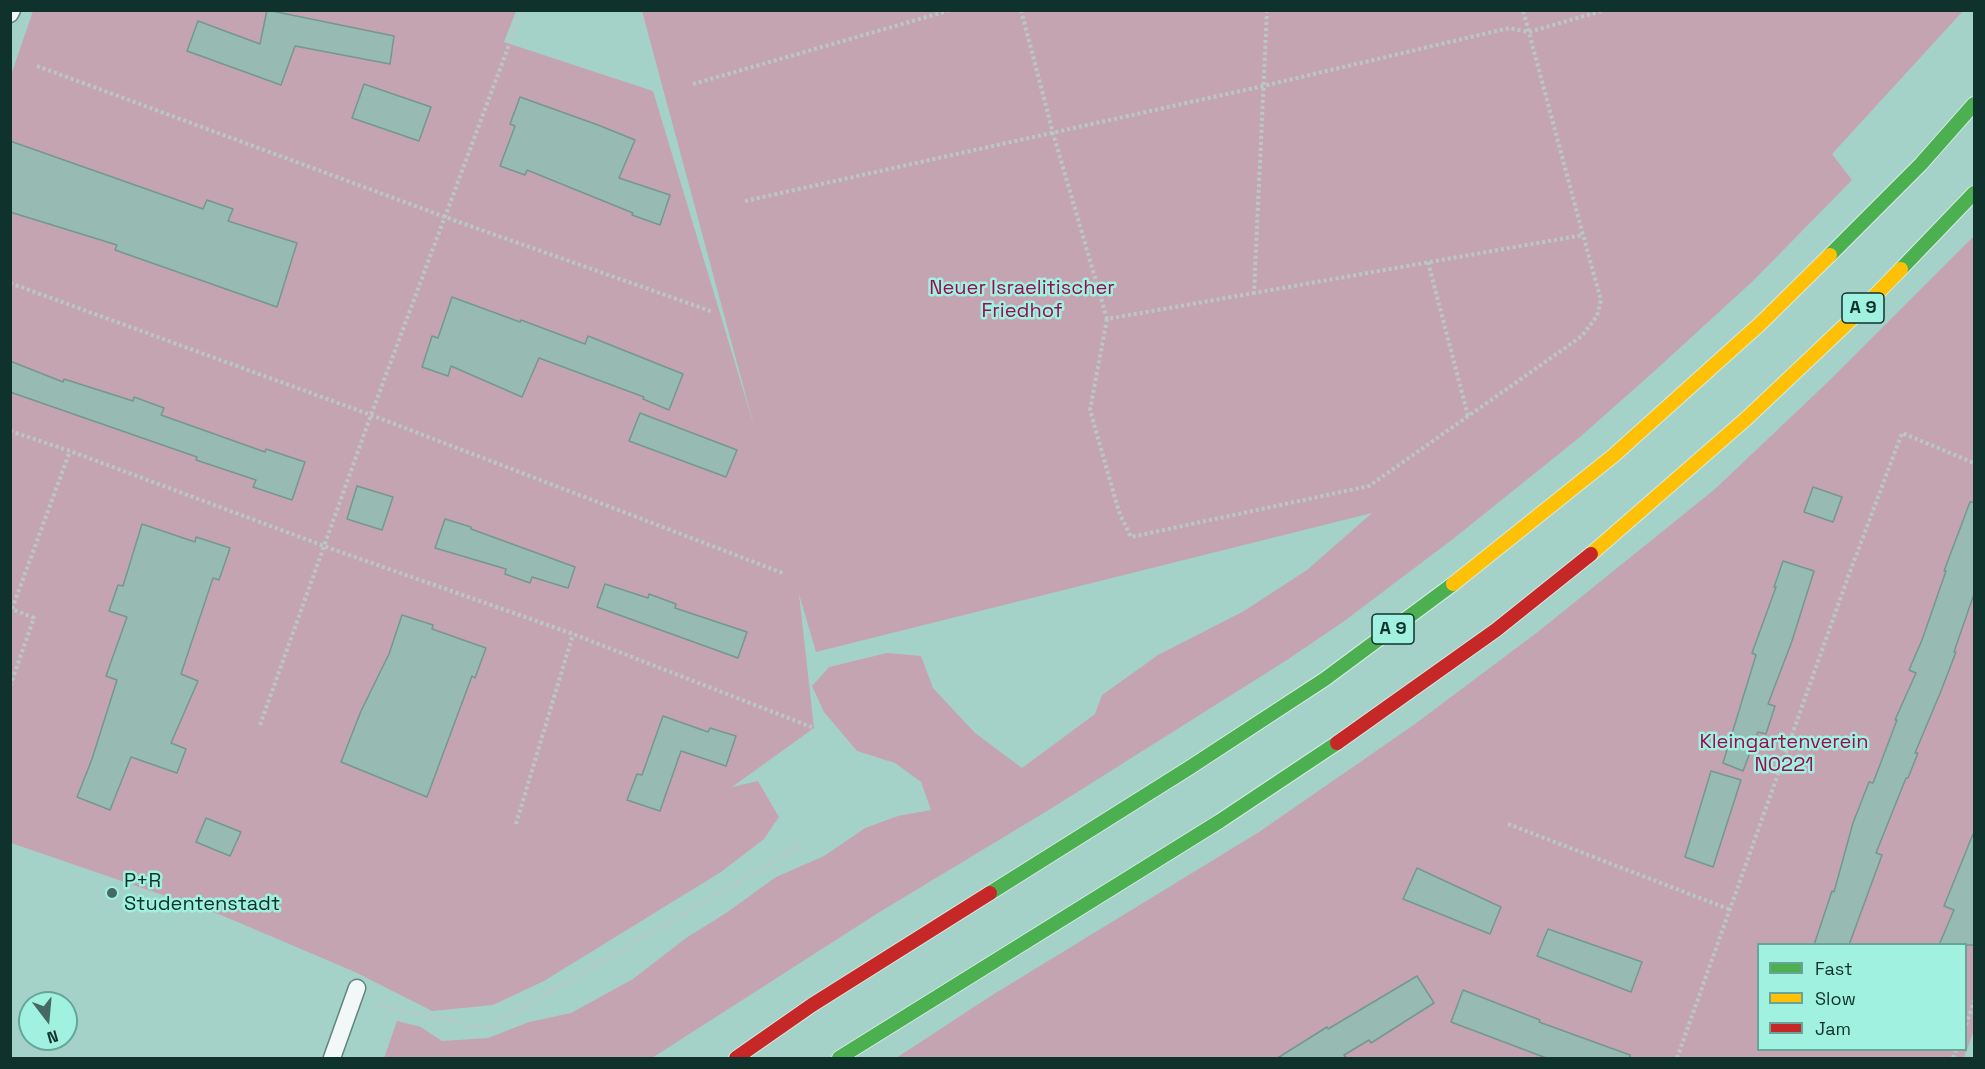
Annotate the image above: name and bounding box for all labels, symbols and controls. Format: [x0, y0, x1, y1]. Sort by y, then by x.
park label: Neuer Israelitischer Friedhof [929, 277, 1115, 324]
road number: A 9 [1842, 293, 1884, 323]
road number: A 9 [1372, 614, 1414, 644]
park label: Kleingartenverein NO221 [1699, 731, 1869, 778]
place label: P+R Studentenstadt [124, 870, 280, 917]
marker: P+R Studentenstadt [105, 886, 119, 900]
legend [1757, 943, 1967, 1051]
text: Fast [1815, 957, 1852, 980]
text: Slow [1815, 987, 1856, 1010]
north arrow [18, 991, 78, 1051]
text: Jam [1815, 1017, 1851, 1040]
text: N [45, 1025, 61, 1048]

